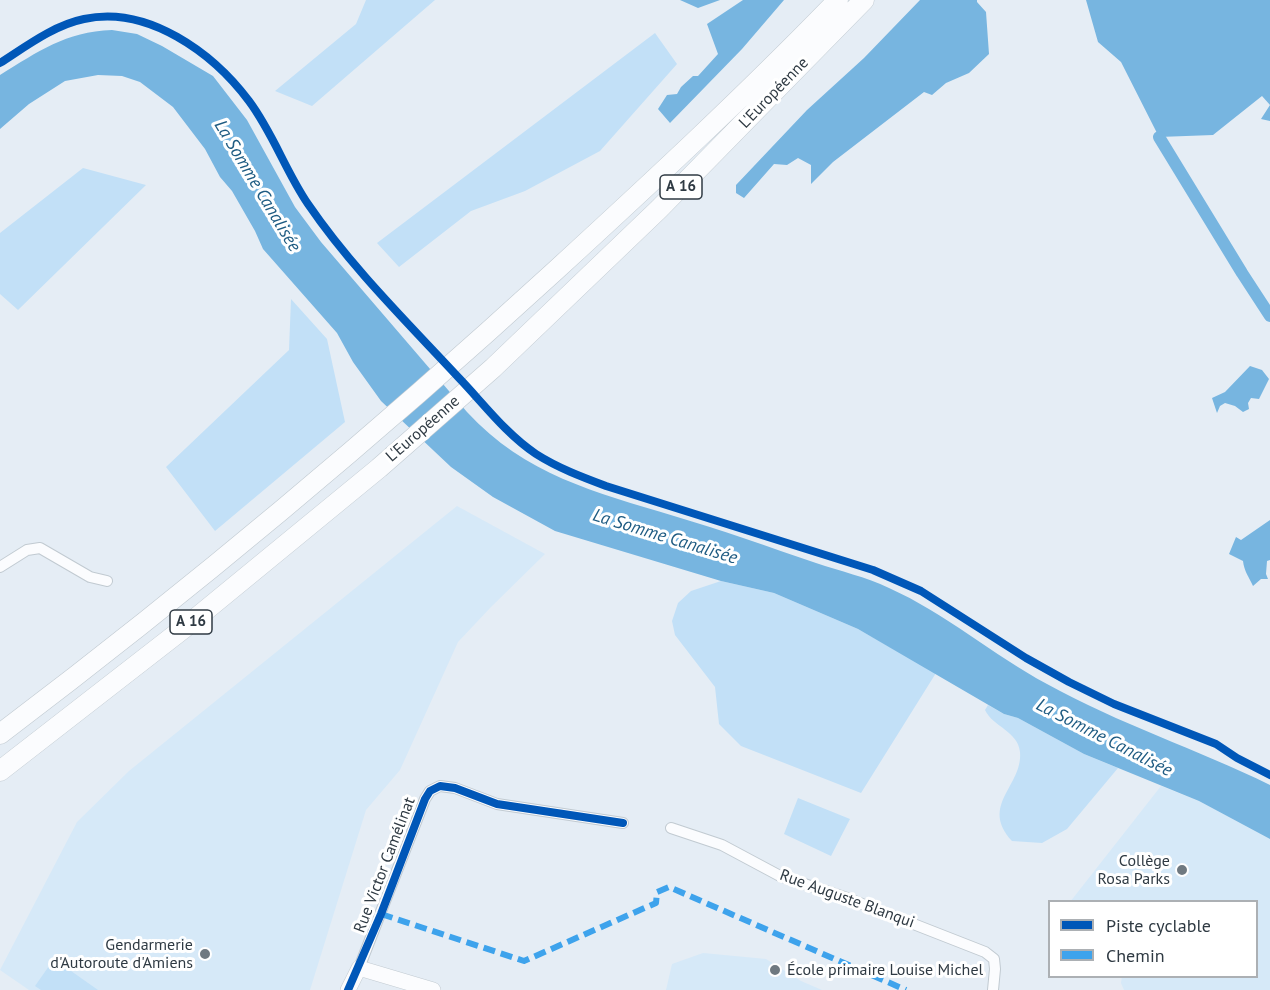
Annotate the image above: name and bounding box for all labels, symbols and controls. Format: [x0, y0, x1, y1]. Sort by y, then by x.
street label: L'Européenne [735, 53, 813, 133]
water label: La Somme Canalisée [209, 116, 305, 256]
road number: A 16 [660, 175, 702, 199]
street label: L'Européenne [382, 392, 464, 466]
water label: La Somme Canalisée [590, 505, 740, 569]
road number: A 16 [170, 610, 212, 634]
water label: La Somme Canalisée [1032, 694, 1176, 782]
street label: Rue Victor Camélinat [350, 795, 420, 935]
place label: Collège Rosa Parks [1098, 851, 1170, 889]
marker: Collège Rosa Parks [1175, 863, 1189, 877]
street label: Rue Auguste Blanqui [777, 866, 917, 932]
legend [1048, 900, 1258, 978]
text: Piste cyclable [1106, 914, 1211, 937]
place label: Gendarmerie d'Autoroute d'Amiens [50, 935, 193, 973]
text: Chemin [1106, 944, 1165, 967]
marker: Gendarmerie d'Autoroute d'Amiens [198, 947, 212, 961]
place label: École primaire Louise Michel [787, 960, 983, 980]
marker: École primaire Louise Michel [768, 963, 782, 977]

